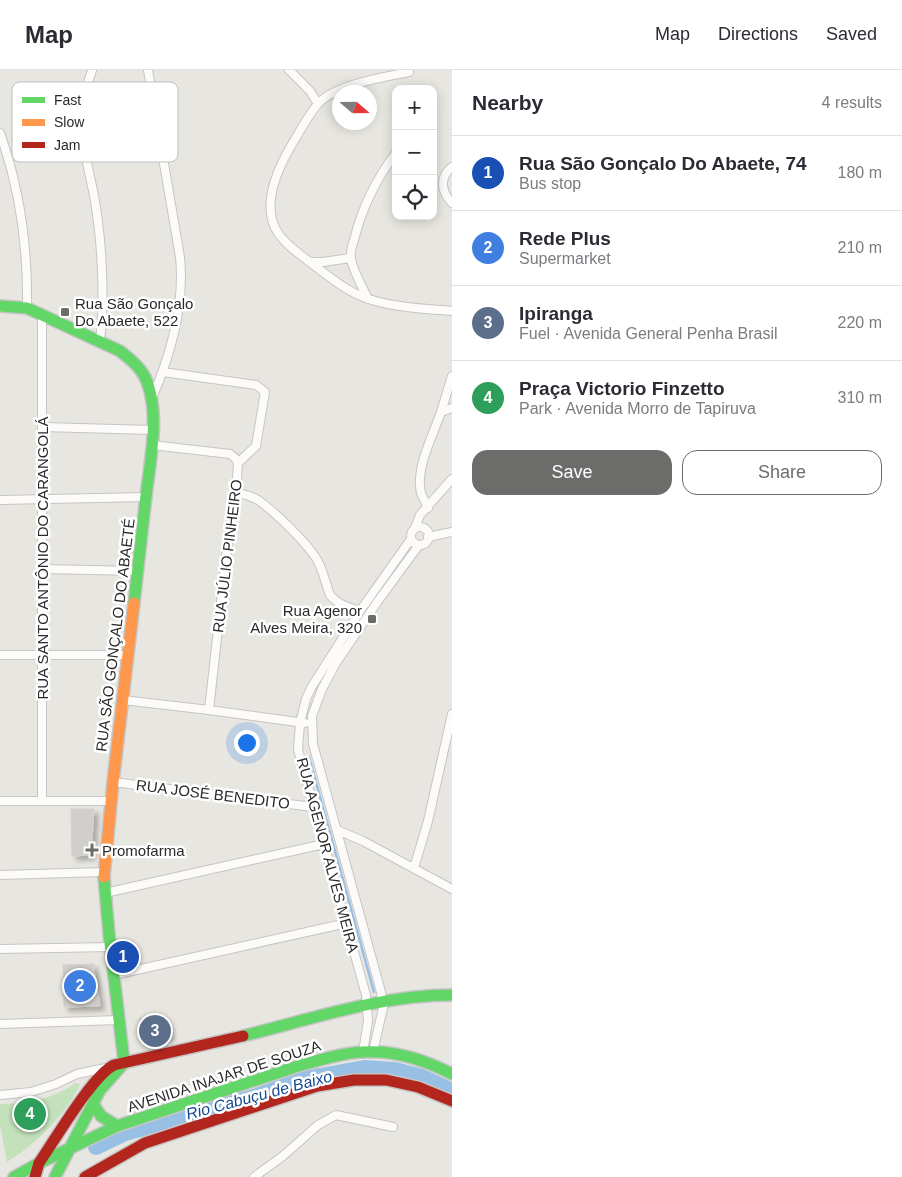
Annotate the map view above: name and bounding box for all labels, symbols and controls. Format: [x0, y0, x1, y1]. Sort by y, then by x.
text: Map [25, 21, 73, 48]
text: Map [655, 24, 690, 44]
text: Directions [718, 24, 798, 44]
text: Saved [826, 24, 877, 44]
legend [12, 82, 178, 162]
north arrow [332, 85, 377, 130]
map controls [392, 85, 437, 220]
button: + [392, 85, 437, 130]
text: Nearby [472, 91, 543, 114]
text: Fast [54, 92, 81, 108]
text: 4 results [822, 94, 882, 111]
text: Slow [54, 114, 85, 130]
button: − [392, 130, 437, 175]
text: Jam [54, 137, 80, 153]
text: Rua São Gonçalo Do Abaete, 74 [519, 153, 807, 174]
text: 1 [484, 164, 492, 181]
text: 180 m [838, 164, 882, 181]
button: locate [392, 175, 437, 220]
text: Bus stop [519, 175, 581, 192]
text: Rede Plus [519, 228, 611, 249]
text: 2 [484, 239, 492, 256]
text: 210 m [838, 239, 882, 256]
text: Supermarket [519, 250, 611, 267]
place label: Rua São Gonçalo Do Abaete, 522 [75, 295, 193, 329]
text: Ipiranga [519, 303, 593, 324]
marker: Rua São Gonçalo Do Abaete, 522 [59, 306, 71, 318]
text: 3 [484, 314, 492, 331]
text: 220 m [838, 314, 882, 331]
text: Fuel · Avenida General Penha Brasil [519, 325, 778, 342]
text: Praça Victorio Finzetto [519, 378, 725, 399]
text: 4 [484, 389, 492, 406]
text: 310 m [838, 389, 882, 406]
text: Park · Avenida Morro de Tapiruva [519, 400, 756, 417]
street label: RUA SANTO ANTÔNIO DO CARANGOLÁ [34, 416, 51, 700]
button: Save [472, 450, 672, 495]
button: Share [682, 450, 882, 495]
street label: RUA JÚLIO PINHEIRO [209, 478, 245, 634]
street label: RUA SÃO GONÇALO DO ABAETÉ [92, 517, 138, 753]
place label: Rua Agenor Alves Meira, 320 [250, 602, 362, 636]
marker: Rua Agenor Alves Meira, 320 [366, 613, 378, 625]
your location [234, 730, 260, 756]
street label: RUA AGENOR ALVES MEIRA [294, 756, 362, 954]
street label: RUA JOSÉ BENEDITO [135, 776, 291, 812]
place label: Promofarma [102, 842, 185, 859]
marker: Promofarma [86, 844, 98, 856]
pin: 1 [107, 938, 139, 976]
pin: 2 [64, 967, 96, 1005]
pin: 3 [139, 1012, 171, 1050]
street label: AVENIDA INAJAR DE SOUZA [125, 1037, 323, 1115]
water label: Rio Cabuçu de Baixo [184, 1067, 334, 1123]
pin: 4 [14, 1095, 46, 1133]

